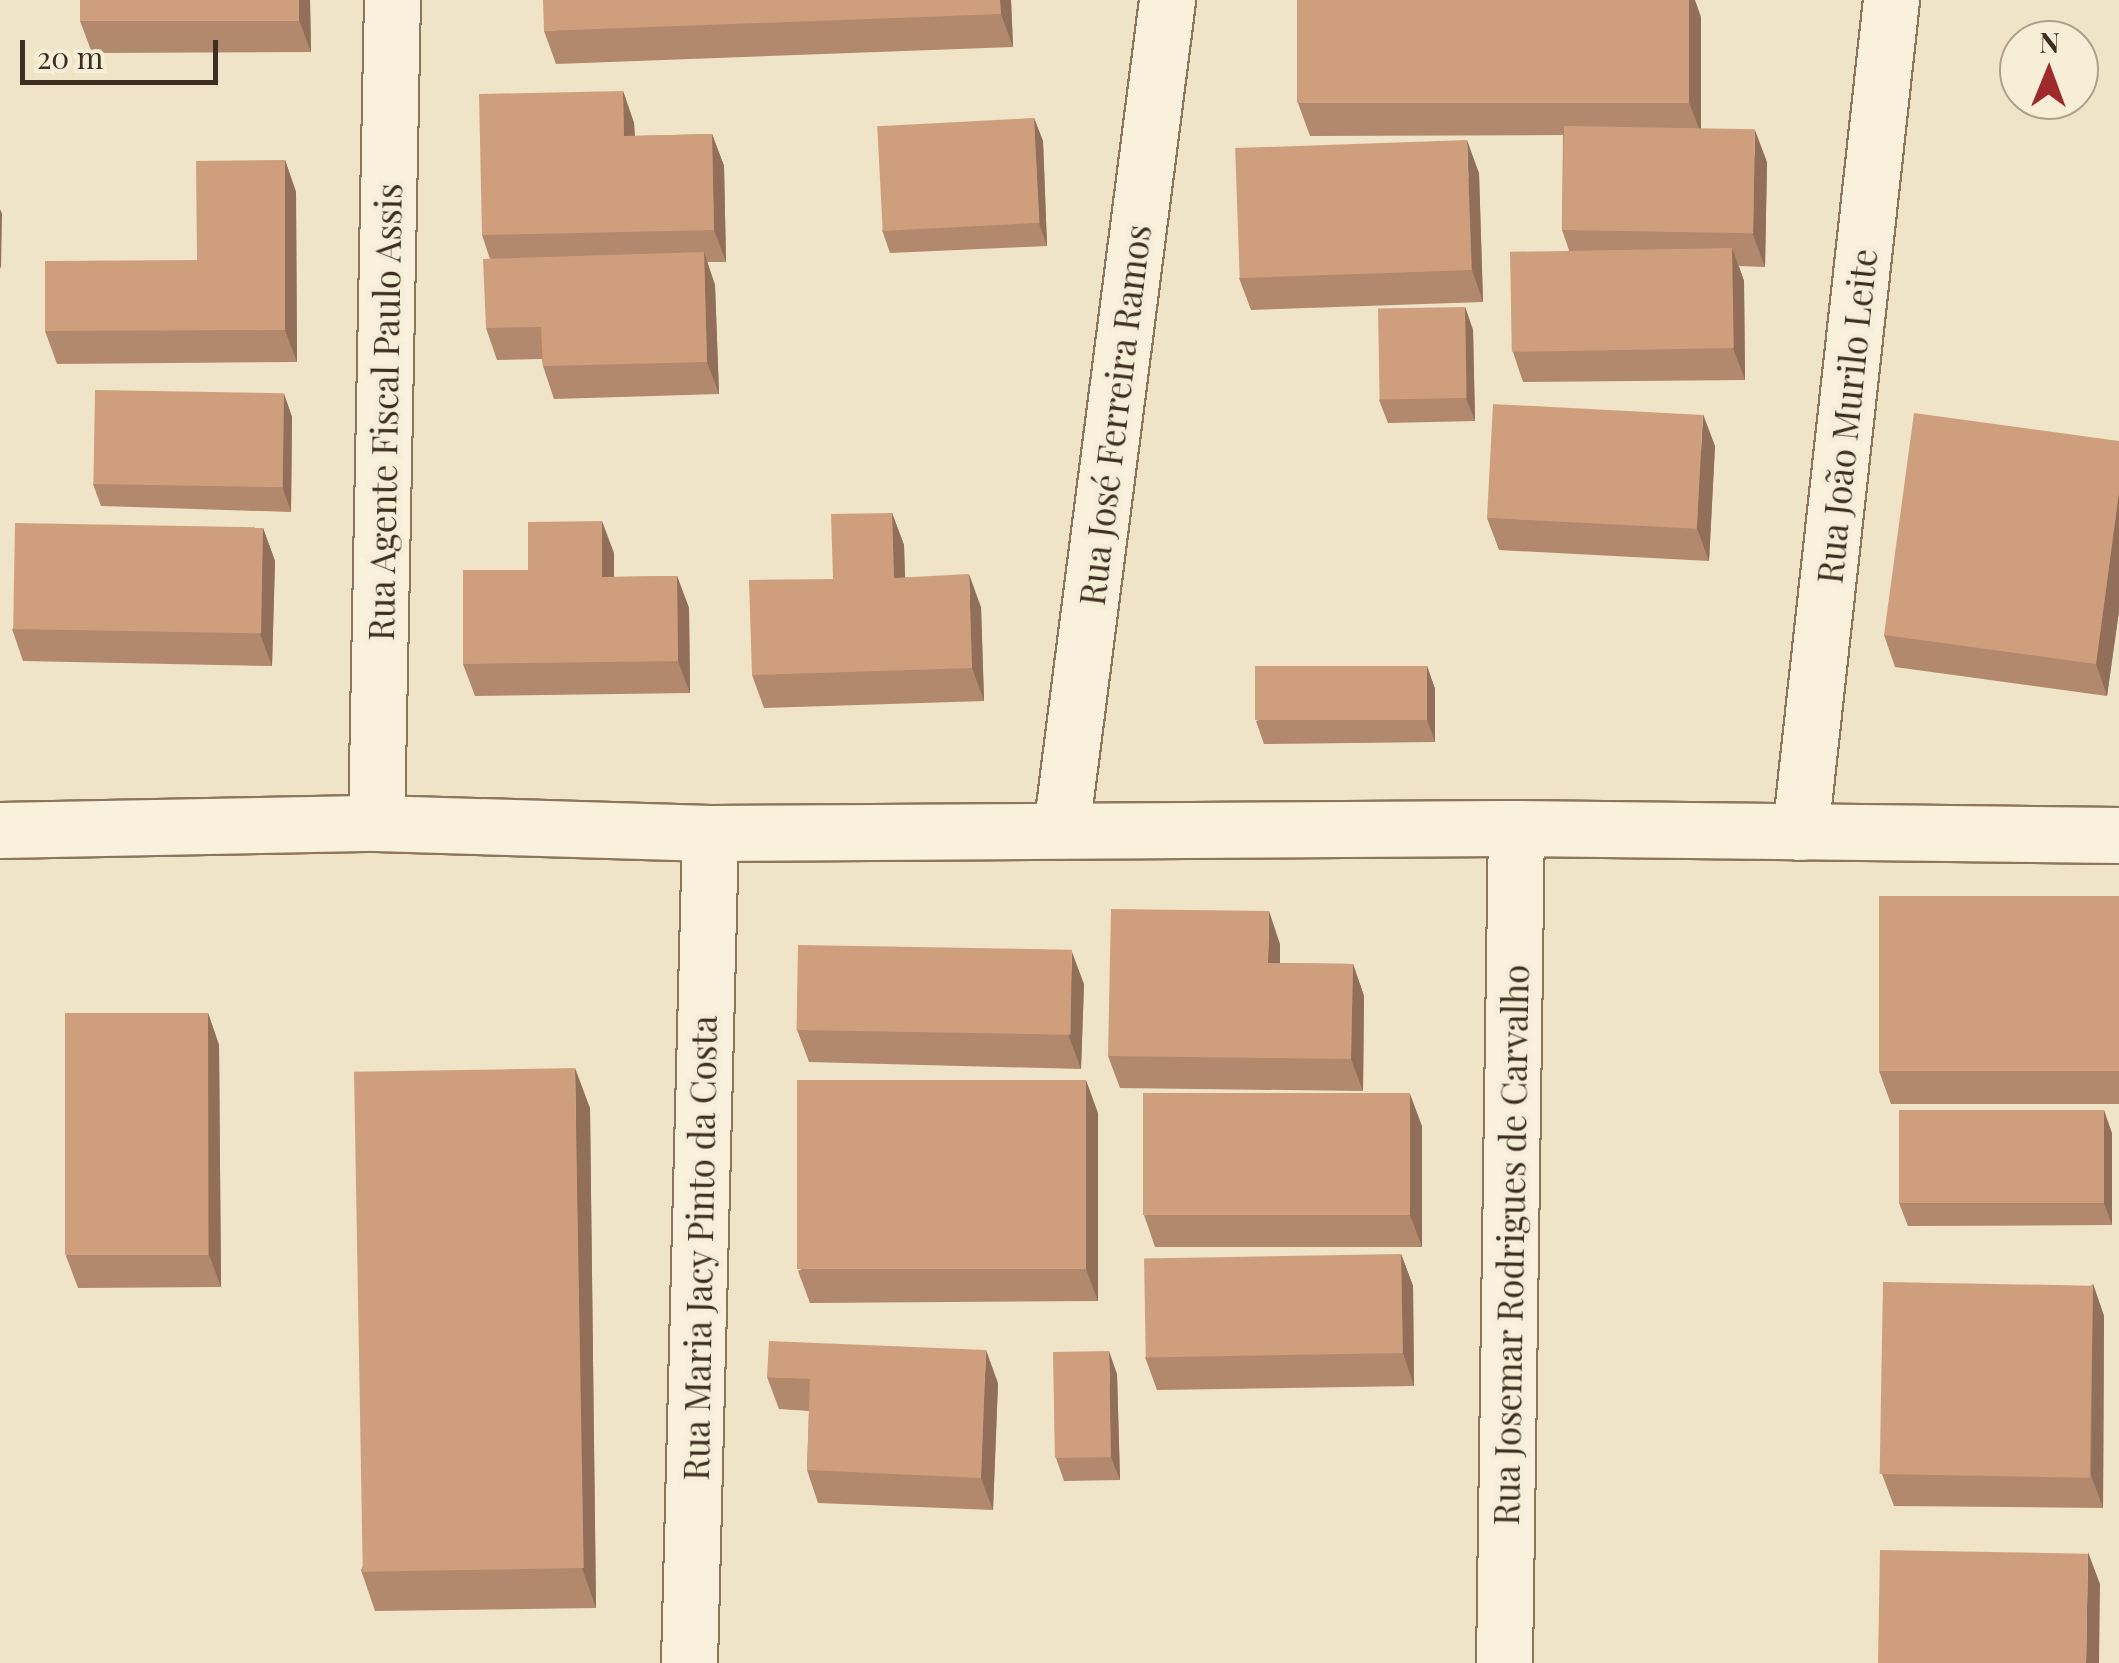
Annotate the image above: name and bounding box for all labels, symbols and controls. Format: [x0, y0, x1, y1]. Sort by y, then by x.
scale bar [25, 20, 222, 82]
north arrow [1999, 20, 2099, 120]
text: N [2039, 23, 2060, 60]
text: 20 m [37, 37, 103, 77]
street label: Rua Agente Fiscal Paulo Assis [359, 181, 409, 643]
street label: Rua José Ferreira Ramos [1070, 222, 1158, 608]
street label: Rua João Murilo Leite [1808, 246, 1884, 586]
street label: Rua Josemar Rodrigues de Carvalho [1484, 964, 1536, 1526]
street label: Rua Maria Jacy Pinto da Costa [674, 1014, 724, 1482]

